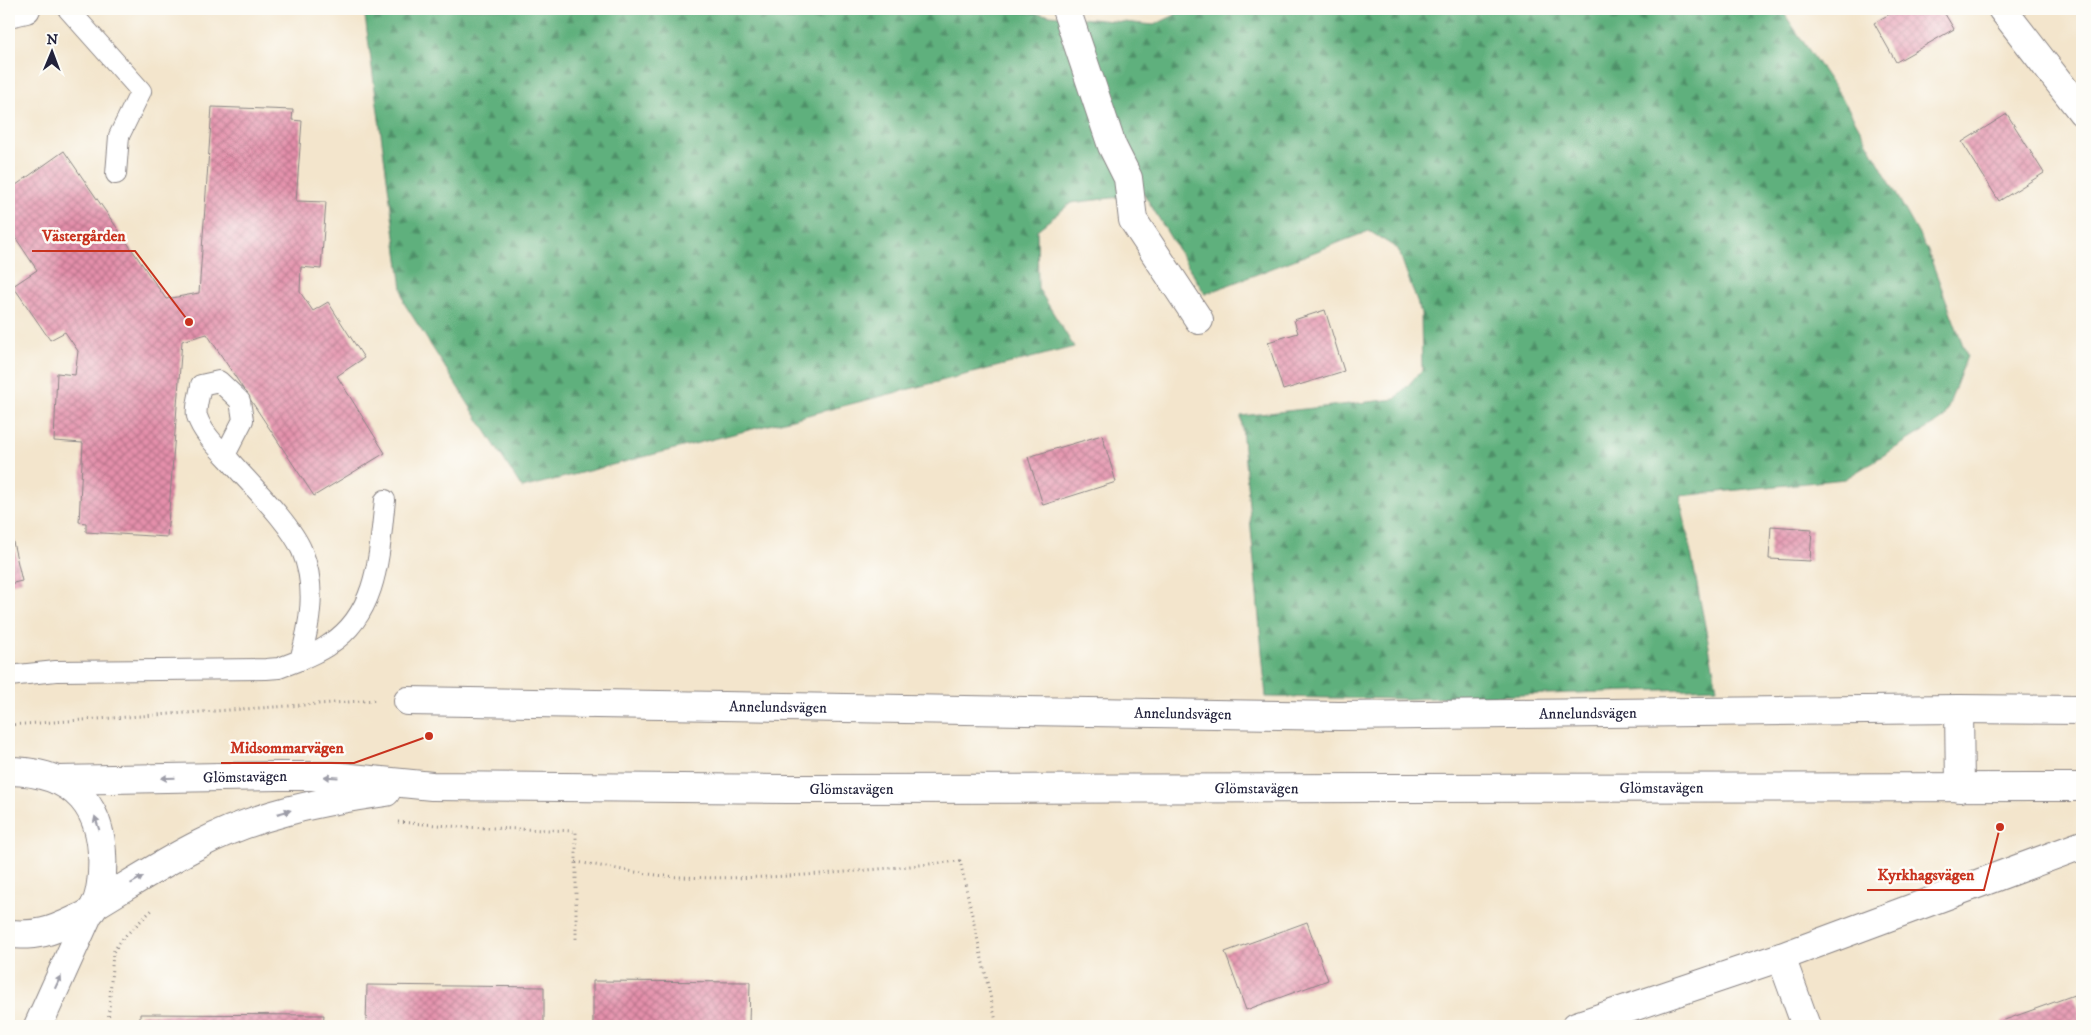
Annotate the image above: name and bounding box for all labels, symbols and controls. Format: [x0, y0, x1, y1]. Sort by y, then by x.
north arrow [28, 28, 78, 78]
text: N [46, 31, 59, 49]
callout: Västergården [32, 220, 135, 251]
text: Västergården [41, 226, 126, 246]
street label: Annelundsvägen [729, 697, 827, 718]
street label: Annelundsvägen [1134, 704, 1232, 724]
street label: Annelundsvägen [1539, 704, 1637, 724]
callout: Midsommarvägen [221, 732, 354, 763]
text: Midsommarvägen [230, 738, 344, 758]
street label: Glömstavägen [203, 767, 287, 787]
one-way arrow [323, 772, 339, 780]
one-way arrow [160, 774, 176, 782]
street label: Glömstavägen [1214, 779, 1299, 798]
street label: Glömstavägen [1619, 779, 1704, 798]
street label: Glömstavägen [809, 780, 894, 799]
one-way arrow [276, 808, 291, 816]
one-way arrow [93, 815, 100, 830]
callout: Kyrkhagsvägen [1867, 859, 1984, 890]
text: Kyrkhagsvägen [1878, 865, 1975, 885]
one-way arrow [130, 876, 143, 885]
one-way arrow [54, 975, 62, 989]

